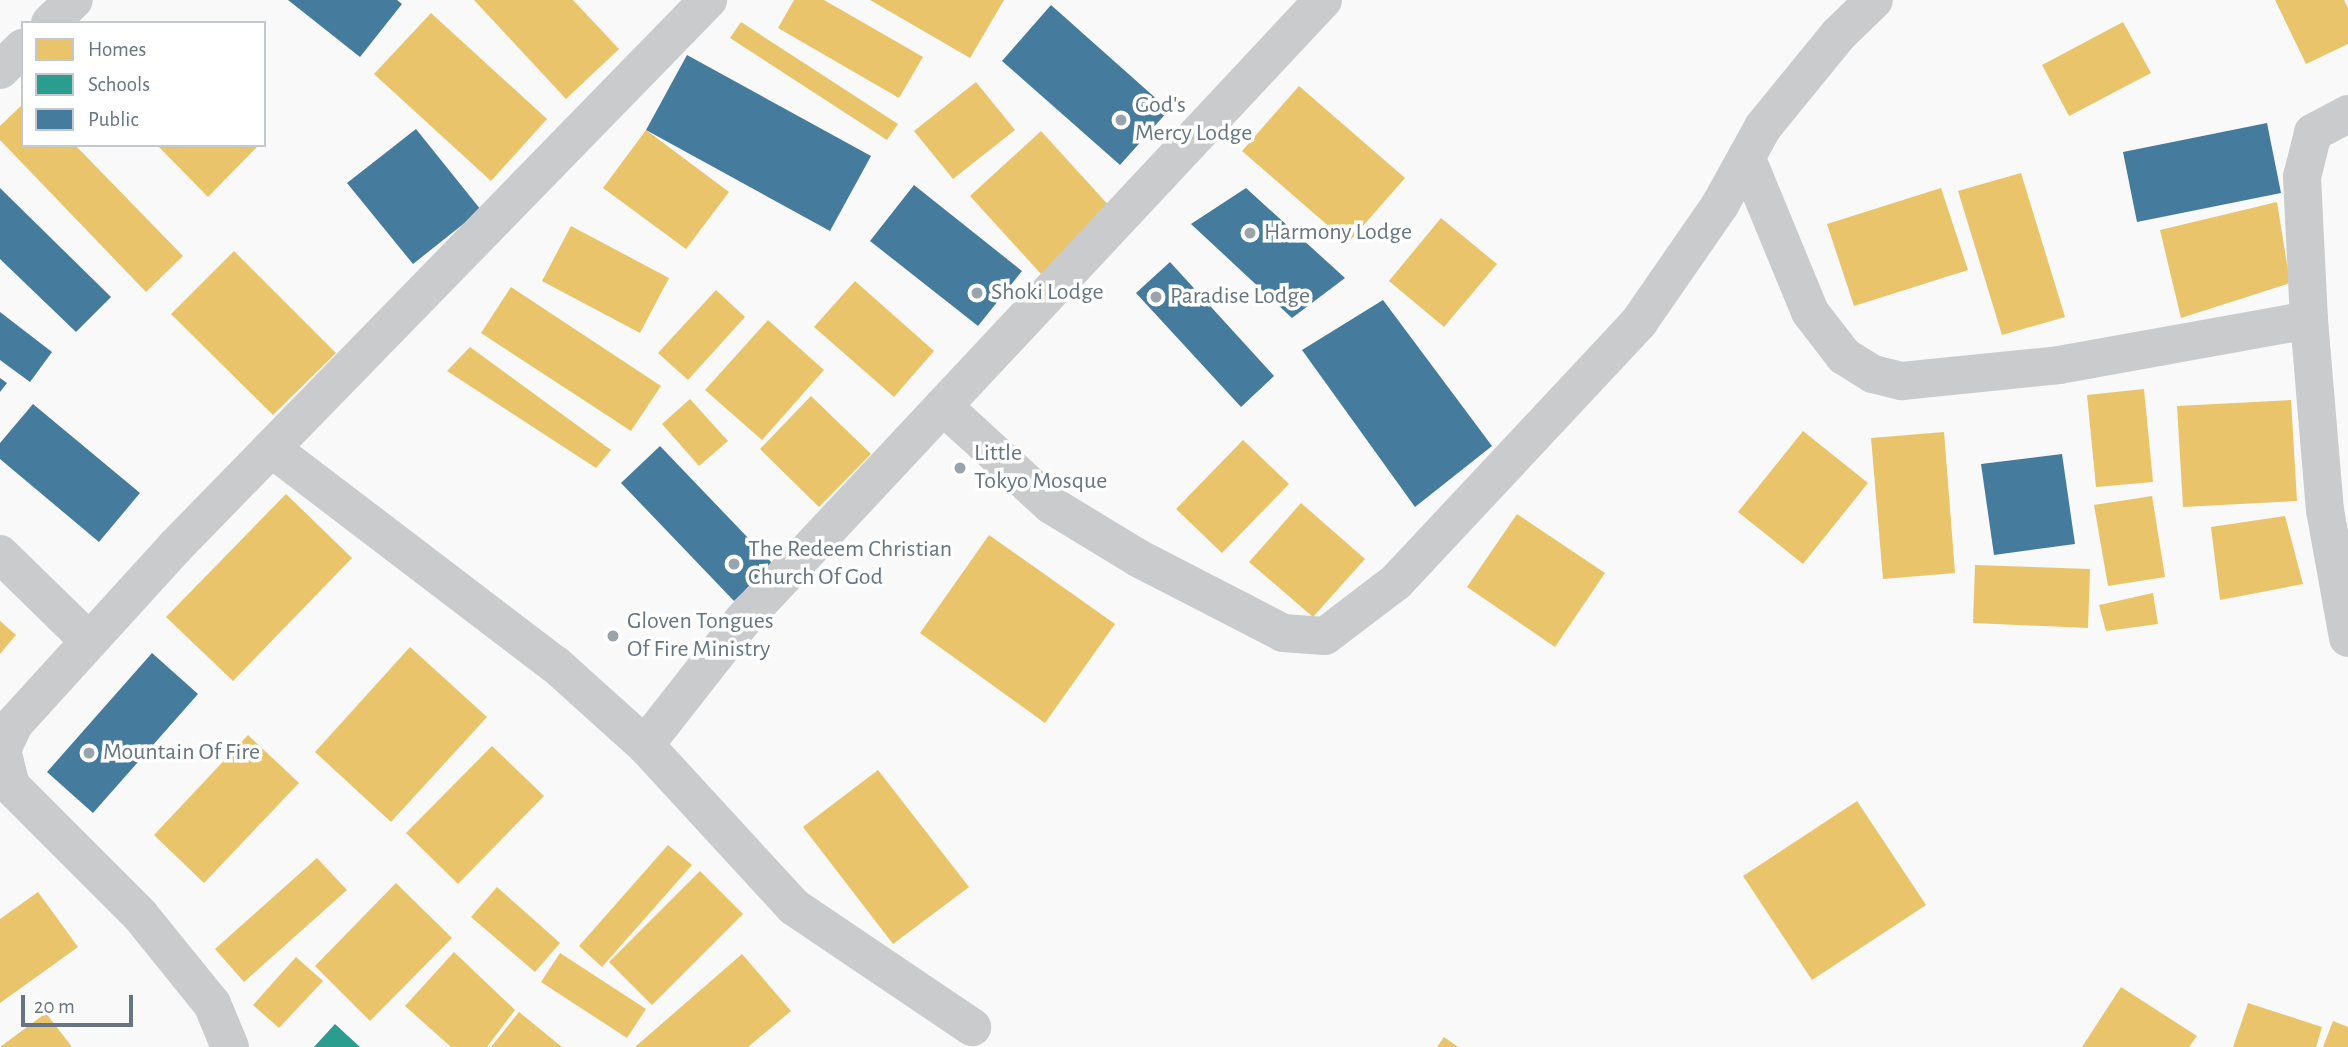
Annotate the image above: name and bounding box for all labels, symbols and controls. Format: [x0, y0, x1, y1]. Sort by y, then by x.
legend [21, 21, 266, 147]
text: Homes [88, 39, 146, 60]
text: Schools [88, 74, 150, 95]
place label: God's Mercy Lodge [1135, 92, 1252, 148]
text: Public [88, 109, 138, 130]
marker: God's Mercy Lodge [1113, 112, 1129, 128]
place label: Harmony Lodge [1264, 219, 1412, 247]
marker: Harmony Lodge [1242, 225, 1258, 241]
place label: Shoki Lodge [991, 279, 1104, 307]
place label: Paradise Lodge [1170, 283, 1310, 311]
marker: Shoki Lodge [969, 285, 985, 301]
marker: Paradise Lodge [1148, 289, 1164, 305]
place label: Little Tokyo Mosque [974, 440, 1107, 496]
marker: Little Tokyo Mosque [952, 460, 968, 476]
place label: The Redeem Christian Church Of God [748, 536, 952, 592]
marker: The Redeem Christian Church Of God [726, 556, 742, 572]
place label: Gloven Tongues Of Fire Ministry [627, 608, 774, 664]
marker: Gloven Tongues Of Fire Ministry [605, 628, 621, 644]
place label: Mountain Of Fire [103, 739, 260, 767]
marker: Mountain Of Fire [81, 745, 97, 761]
scale bar [24, 981, 136, 1025]
text: 20 m [34, 996, 75, 1017]

